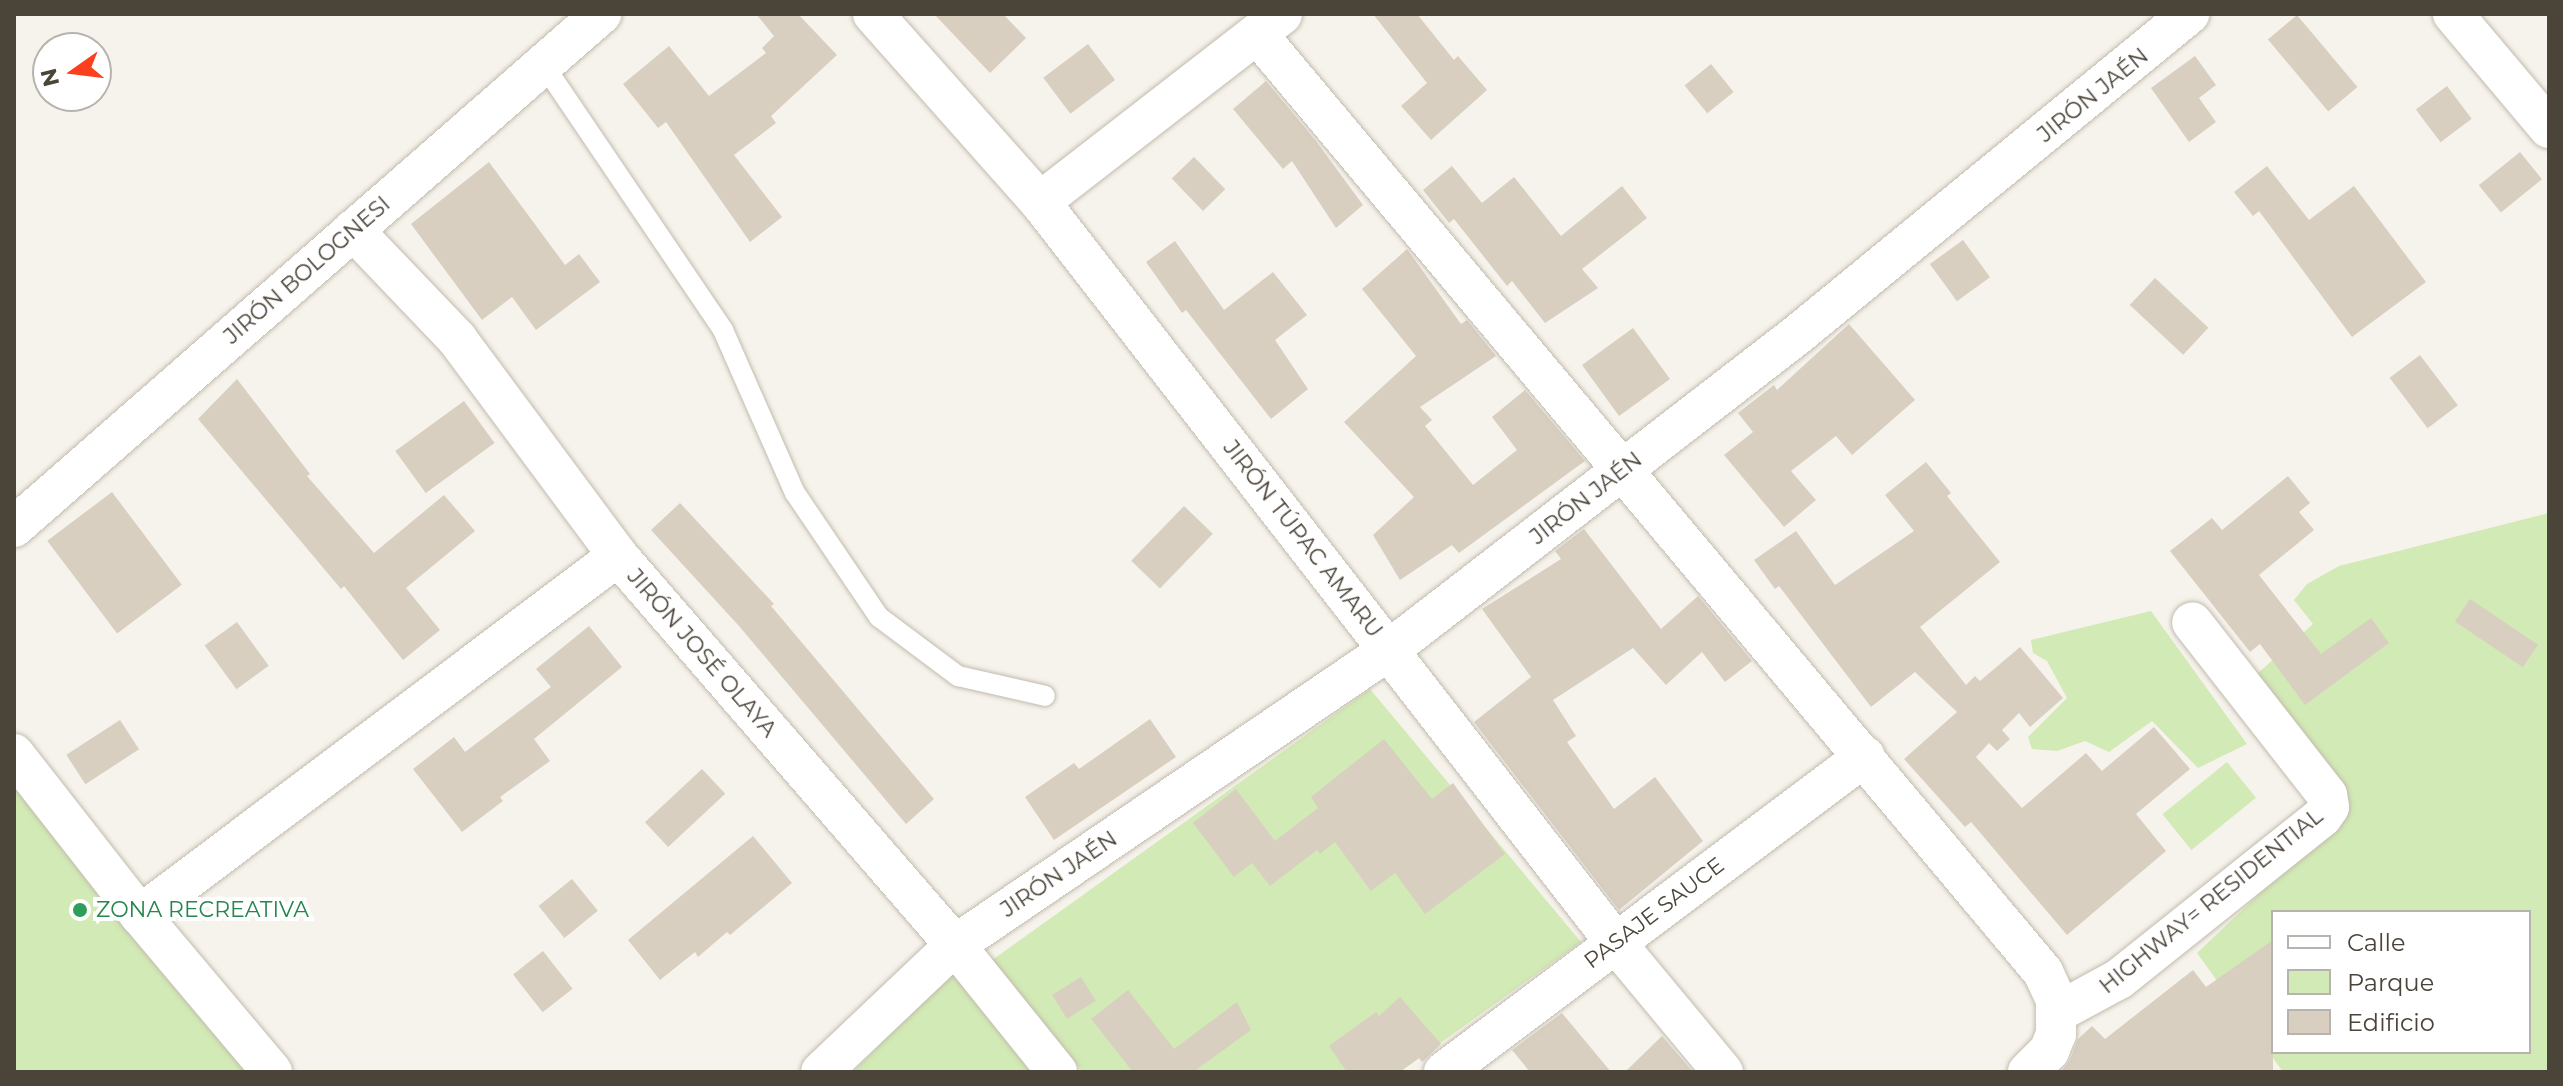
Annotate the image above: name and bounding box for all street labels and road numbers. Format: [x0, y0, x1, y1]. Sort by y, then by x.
street label: JIRÓN JAÉN [2032, 42, 2154, 148]
street label: JIRÓN BOLOGNESI [218, 191, 396, 349]
street label: JIRÓN TÚPAC AMARU [1218, 435, 1388, 643]
street label: JIRÓN JAÉN [1525, 446, 1647, 550]
street label: JIRÓN JOSÉ OLAYA [622, 564, 782, 742]
street label: HIGHWAY= RESIDENTIAL [2094, 803, 2328, 999]
street label: JIRÓN JAÉN [996, 825, 1122, 923]
street label: PASAJE SAUCE [1579, 852, 1729, 974]

